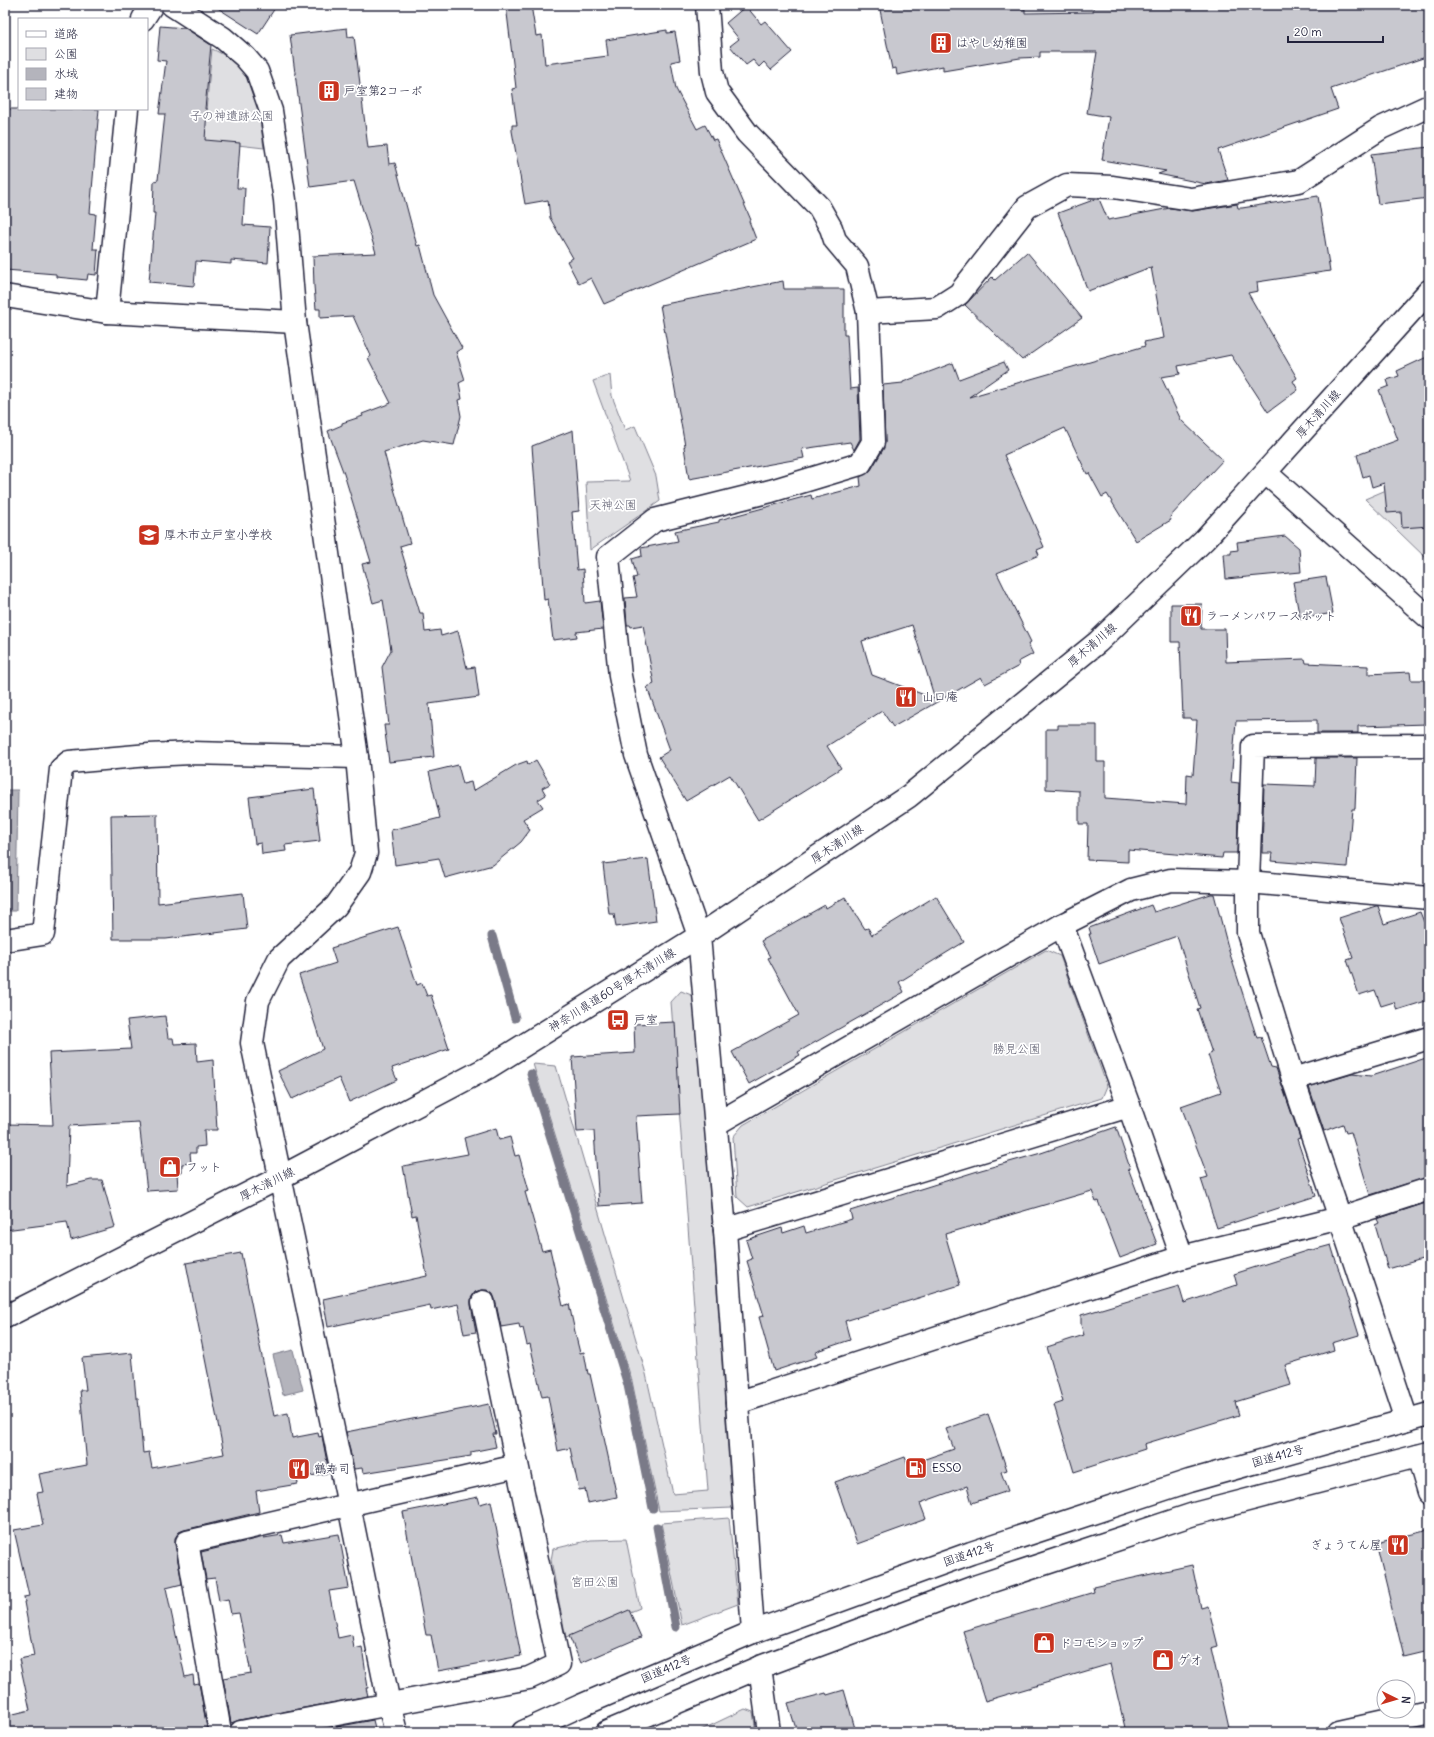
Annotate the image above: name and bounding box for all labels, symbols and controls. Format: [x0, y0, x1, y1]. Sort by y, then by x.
legend [18, 18, 148, 110]
scale bar [1288, 18, 1383, 44]
text: 20 m [1294, 24, 1322, 39]
text: 道路 [54, 26, 78, 41]
building icon: はやし幼稚園 [928, 30, 954, 56]
place label: はやし幼稚園 [956, 35, 1028, 50]
text: 公園 [54, 46, 78, 61]
text: 水域 [54, 66, 78, 81]
building icon: 戸室第2コーポ [316, 78, 342, 104]
place label: 戸室第2コーポ [344, 83, 423, 98]
text: 建物 [54, 86, 78, 101]
park label: 子の神遺跡公園 [190, 108, 274, 123]
street label: 厚木清川線 [1292, 386, 1343, 441]
park label: 天神公園 [589, 497, 637, 512]
school or university icon: 厚木市立戸室小学校 [136, 522, 162, 548]
place label: 厚木市立戸室小学校 [164, 527, 272, 542]
restaurant icon: ラーメンパワースポット [1178, 603, 1204, 629]
place label: ラーメンパワースポット [1206, 608, 1337, 623]
street label: 厚木清川線 [1064, 619, 1119, 670]
restaurant icon: 山口庵 [893, 684, 919, 710]
place label: 山口庵 [922, 689, 958, 704]
street label: 厚木清川線 [808, 821, 866, 867]
street label: 神奈川県道60号厚木清川線 [546, 944, 678, 1035]
bus stop icon: 戸室 [605, 1007, 631, 1033]
place label: 戸室 [634, 1012, 658, 1027]
park label: 勝見公園 [993, 1041, 1041, 1056]
shop icon: フット [157, 1154, 183, 1180]
place label: フット [186, 1159, 222, 1174]
street label: 厚木清川線 [237, 1163, 297, 1204]
street label: 国道412号 [1250, 1441, 1306, 1470]
fuel station icon: ESSO [903, 1455, 929, 1481]
restaurant icon: 鶴寿司 [286, 1456, 312, 1482]
place label: ESSO [932, 1460, 962, 1475]
place label: 鶴寿司 [314, 1461, 350, 1476]
restaurant icon: ぎょうてん屋 [1385, 1532, 1411, 1558]
place label: ぎょうてん屋 [1310, 1537, 1382, 1552]
street label: 国道412号 [941, 1538, 997, 1569]
park label: 宮田公園 [571, 1574, 619, 1589]
shop icon: ドコモショップ [1031, 1630, 1057, 1656]
place label: ドコモショップ [1060, 1635, 1144, 1650]
shop icon: ゲオ [1150, 1647, 1176, 1673]
street label: 国道412号 [638, 1651, 694, 1686]
place label: ゲオ [1178, 1652, 1202, 1667]
north arrow [1376, 1679, 1416, 1719]
text: N [1399, 1695, 1413, 1704]

